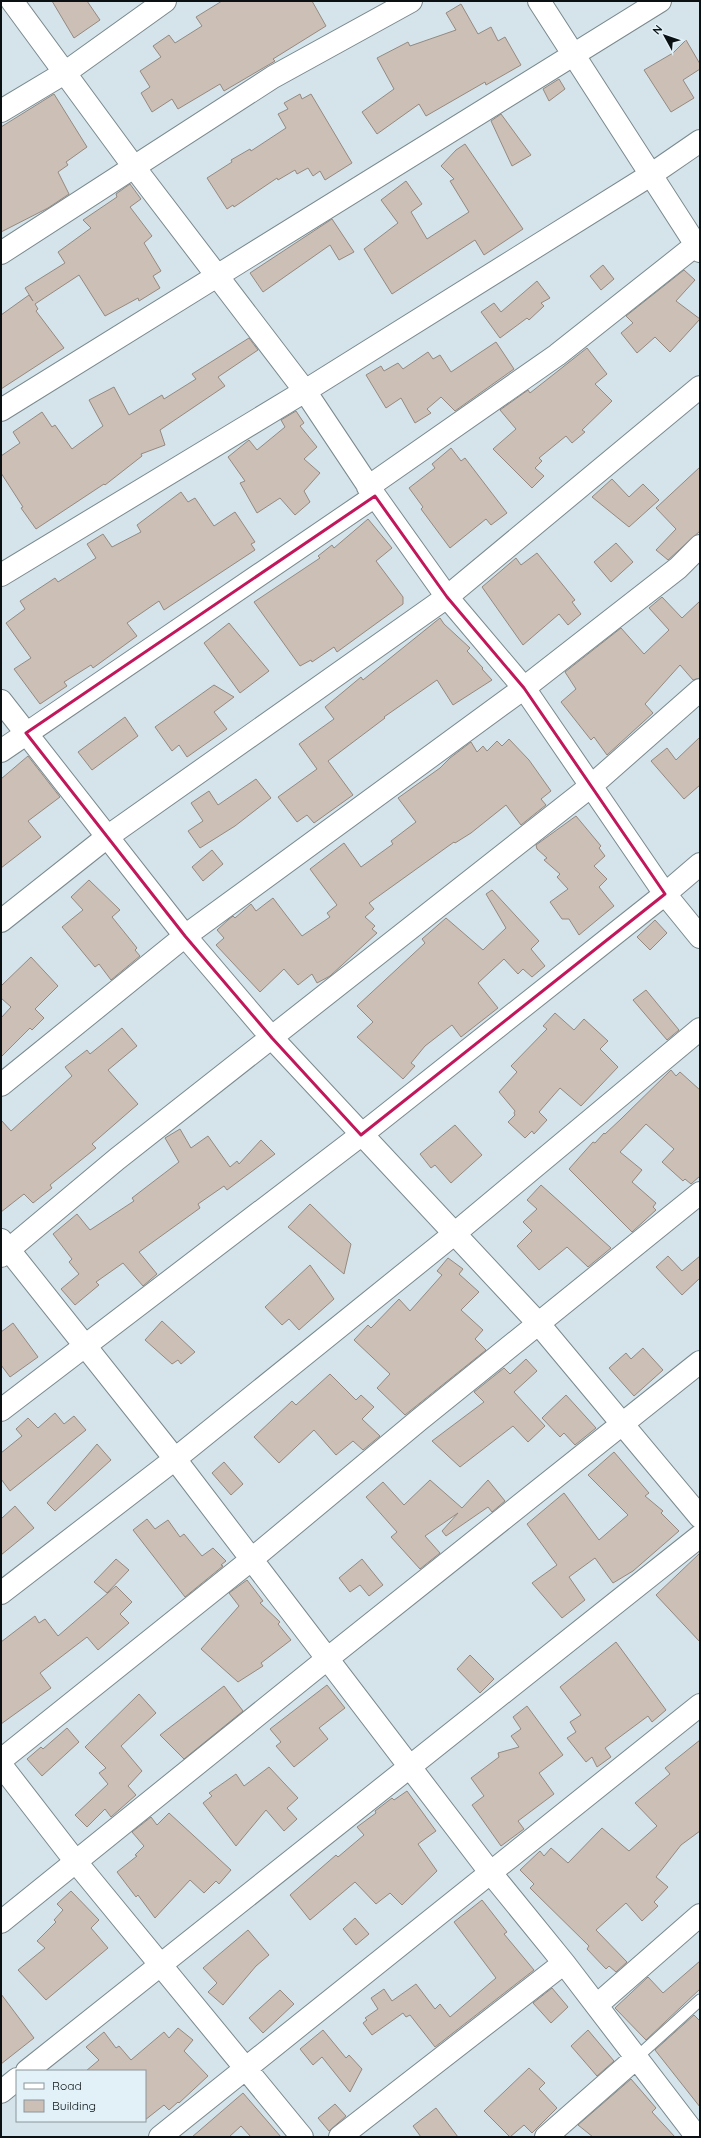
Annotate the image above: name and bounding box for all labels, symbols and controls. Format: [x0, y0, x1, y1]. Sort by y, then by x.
north arrow [645, 16, 685, 56]
text: N [649, 22, 665, 37]
legend [16, 2070, 146, 2122]
text: Road [52, 2078, 82, 2093]
text: Building [52, 2098, 96, 2113]

